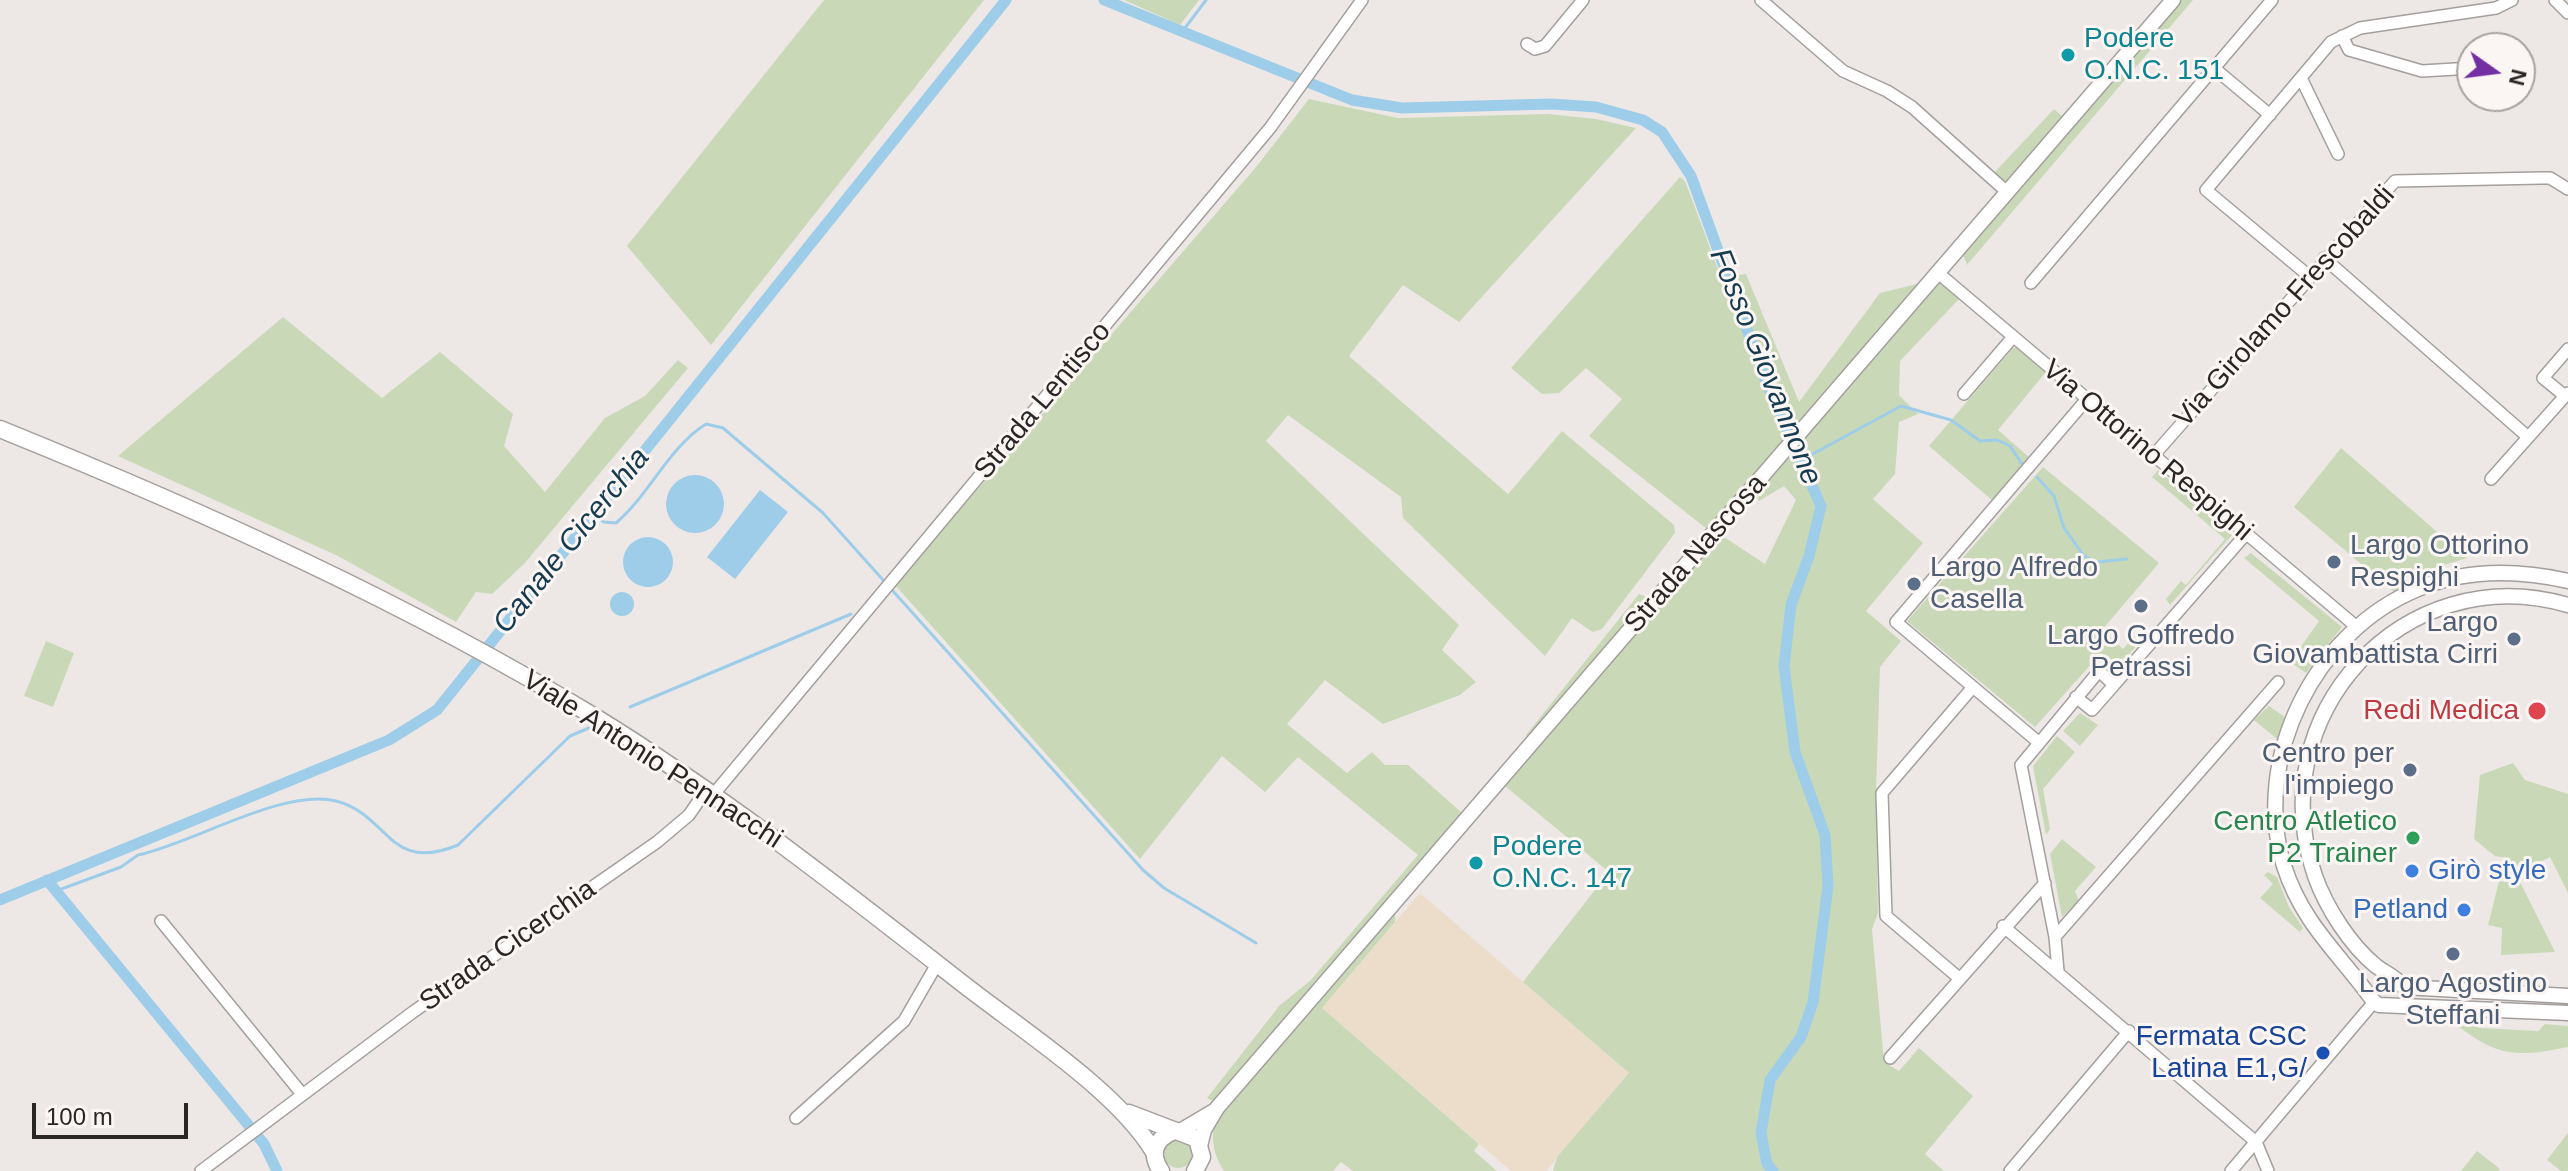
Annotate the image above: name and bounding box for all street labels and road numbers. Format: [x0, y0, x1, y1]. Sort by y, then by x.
street label: Via Girolamo Frescobaldi [2168, 179, 2402, 435]
street label: Strada Lentisco [968, 316, 1118, 486]
street label: Via Ottorino Respighi [2035, 353, 2259, 549]
street label: Strada Nascosa [1618, 468, 1774, 640]
street label: Viale Antonio Pennacchi [516, 663, 788, 857]
street label: Strada Cicerchia [414, 873, 602, 1019]

